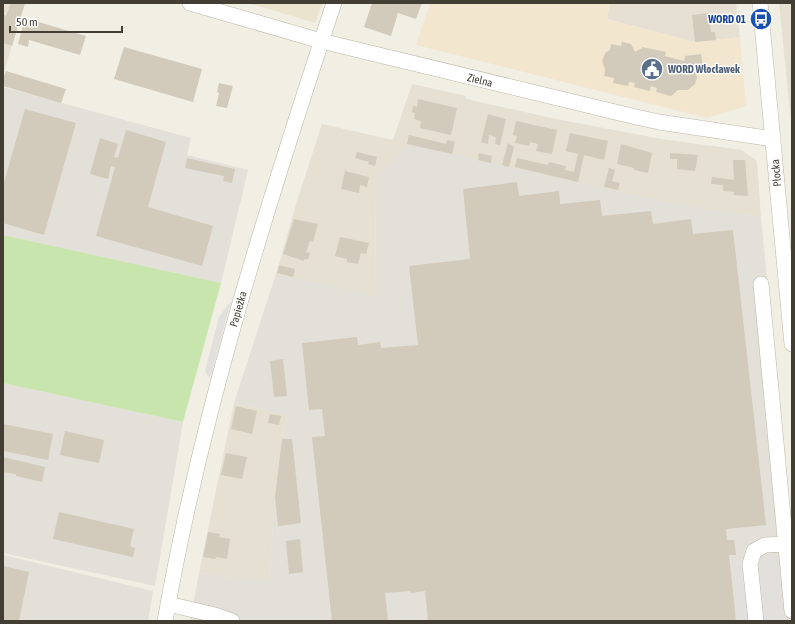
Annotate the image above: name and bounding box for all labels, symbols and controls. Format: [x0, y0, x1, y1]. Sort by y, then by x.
bus stop icon: WORD 01 [748, 6, 774, 32]
scale bar [10, 8, 122, 34]
place label: WORD 01 [707, 13, 746, 25]
text: 50 m [16, 15, 38, 29]
public building icon: WORD Włocławek [639, 56, 665, 82]
place label: WORD Włocławek [667, 63, 740, 75]
street label: Zielna [466, 71, 494, 89]
street label: Płocka [769, 159, 783, 187]
street label: Papieżka [227, 290, 249, 328]

